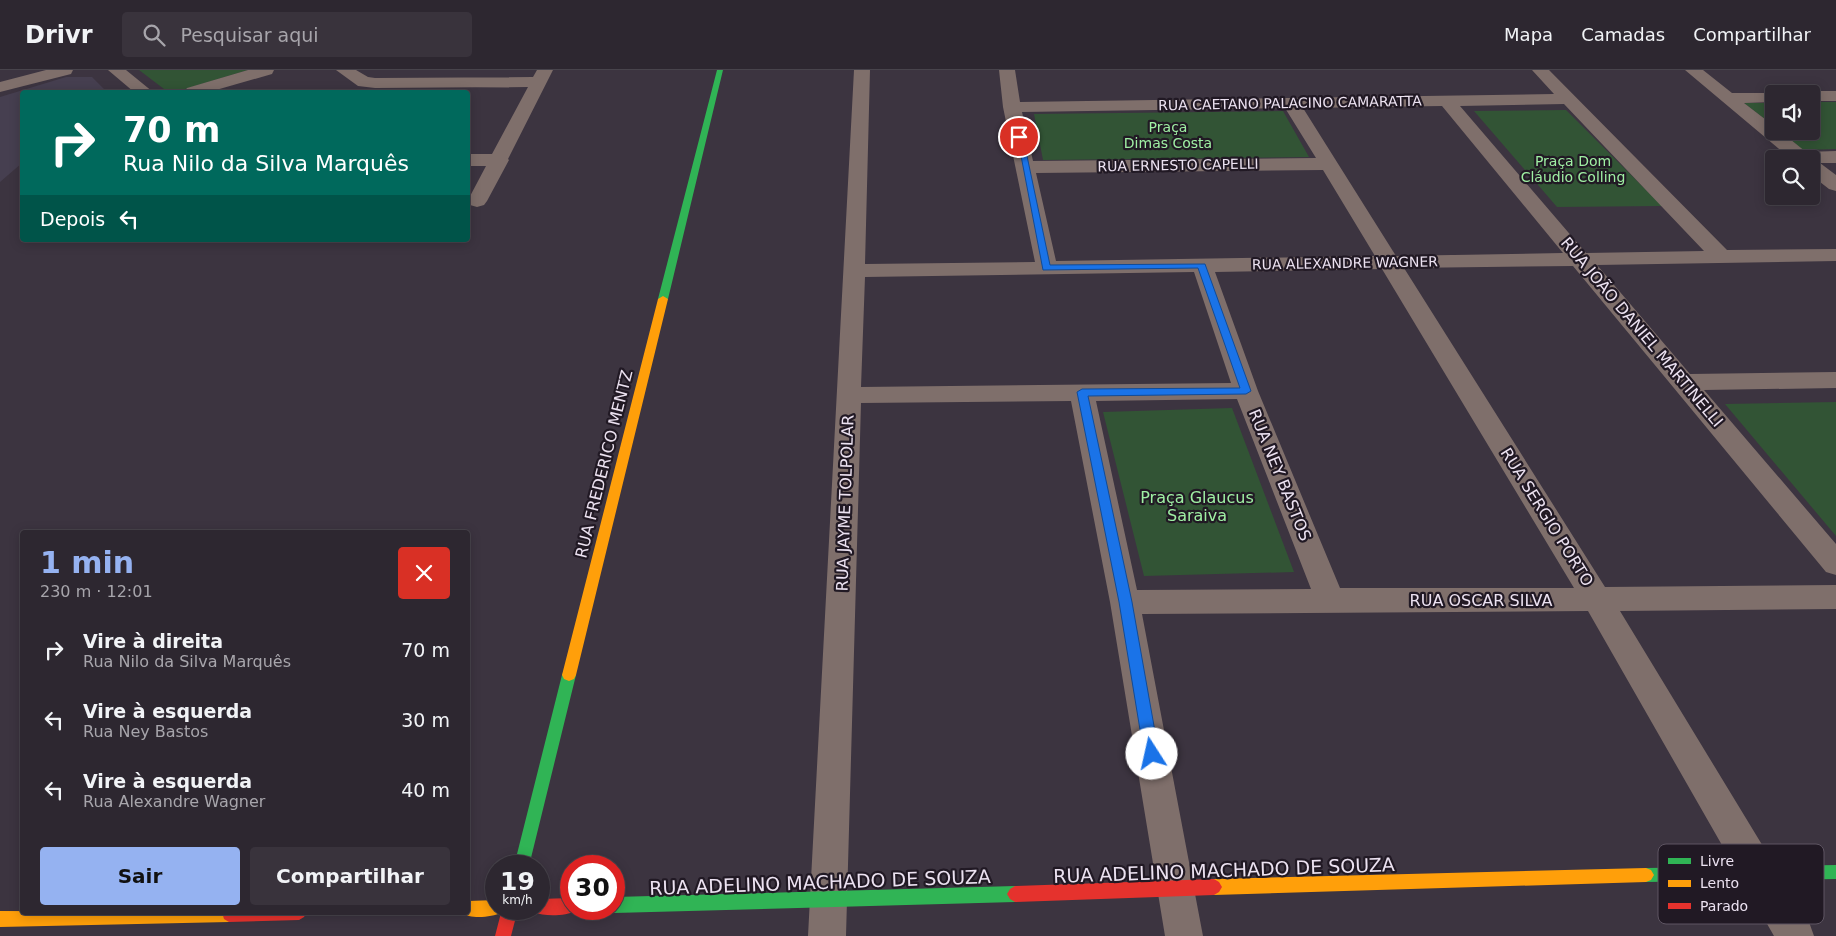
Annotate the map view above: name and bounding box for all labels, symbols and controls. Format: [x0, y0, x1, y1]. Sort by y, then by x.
search box [122, 12, 472, 57]
text: Drivr [25, 21, 92, 49]
icon: search [140, 21, 168, 49]
text: Pesquisar aqui [180, 24, 319, 46]
text: Mapa [1504, 24, 1553, 45]
text: Camadas [1581, 24, 1665, 45]
text: Compartilhar [1693, 24, 1811, 45]
map controls [1765, 85, 1820, 205]
button: sound [1765, 85, 1820, 140]
street label: RUA CAETANO PALACINO CAMARATTA [1158, 93, 1422, 113]
icon: right [40, 110, 105, 175]
text: 70 m [123, 110, 220, 150]
pin [998, 116, 1040, 158]
park label: Praça Dimas Costa [1124, 119, 1212, 151]
icon: arrive [1005, 123, 1033, 151]
button: search [1765, 150, 1820, 205]
text: Rua Nilo da Silva Marquês [123, 151, 409, 176]
park label: Praça Dom Cláudio Colling [1521, 153, 1625, 185]
street label: RUA ERNESTO CAPELLI [1097, 156, 1259, 174]
icon: left [115, 205, 143, 233]
text: Depois [40, 208, 105, 230]
street label: RUA JOÃO DANIEL MARTINELLI [1557, 233, 1727, 431]
street label: RUA ALEXANDRE WAGNER [1252, 253, 1438, 273]
street label: RUA FREDERICO MENTZ [571, 368, 637, 560]
street label: RUA NEY BASTOS [1245, 406, 1315, 544]
street label: RUA JAYME TOLPOLAR [832, 414, 858, 592]
street label: RUA SERGIO PORTO [1497, 444, 1597, 590]
park label: Praça Glaucus Saraiva [1140, 488, 1254, 525]
text: 1 min [40, 545, 134, 580]
button: close [398, 547, 450, 599]
text: 230 m · 12:01 [40, 582, 153, 601]
street label: RUA OSCAR SILVA [1410, 591, 1552, 610]
text: Vire à direita [83, 630, 223, 652]
icon: right [40, 636, 68, 664]
text: 70 m [401, 639, 450, 661]
text: Rua Nilo da Silva Marquês [83, 652, 291, 671]
text: Vire à esquerda [83, 700, 252, 722]
icon: left [40, 706, 68, 734]
text: 30 m [401, 709, 450, 731]
text: Rua Ney Bastos [83, 722, 208, 741]
position arrow [1125, 727, 1177, 779]
text: Vire à esquerda [83, 770, 252, 792]
icon: left [40, 776, 68, 804]
text: 40 m [401, 779, 450, 801]
text: Rua Alexandre Wagner [83, 792, 265, 811]
legend [1658, 844, 1824, 924]
button: Sair [40, 847, 240, 905]
button: Compartilhar [250, 847, 450, 905]
street label: RUA ADELINO MACHADO DE SOUZA [1053, 853, 1395, 887]
text: Livre [1700, 853, 1734, 869]
speed limit sign: 30 [560, 855, 625, 920]
street label: RUA ADELINO MACHADO DE SOUZA [649, 865, 991, 899]
text: 19 [500, 867, 535, 896]
text: Lento [1700, 875, 1739, 891]
text: km/h [502, 893, 533, 907]
text: Parado [1700, 898, 1748, 914]

